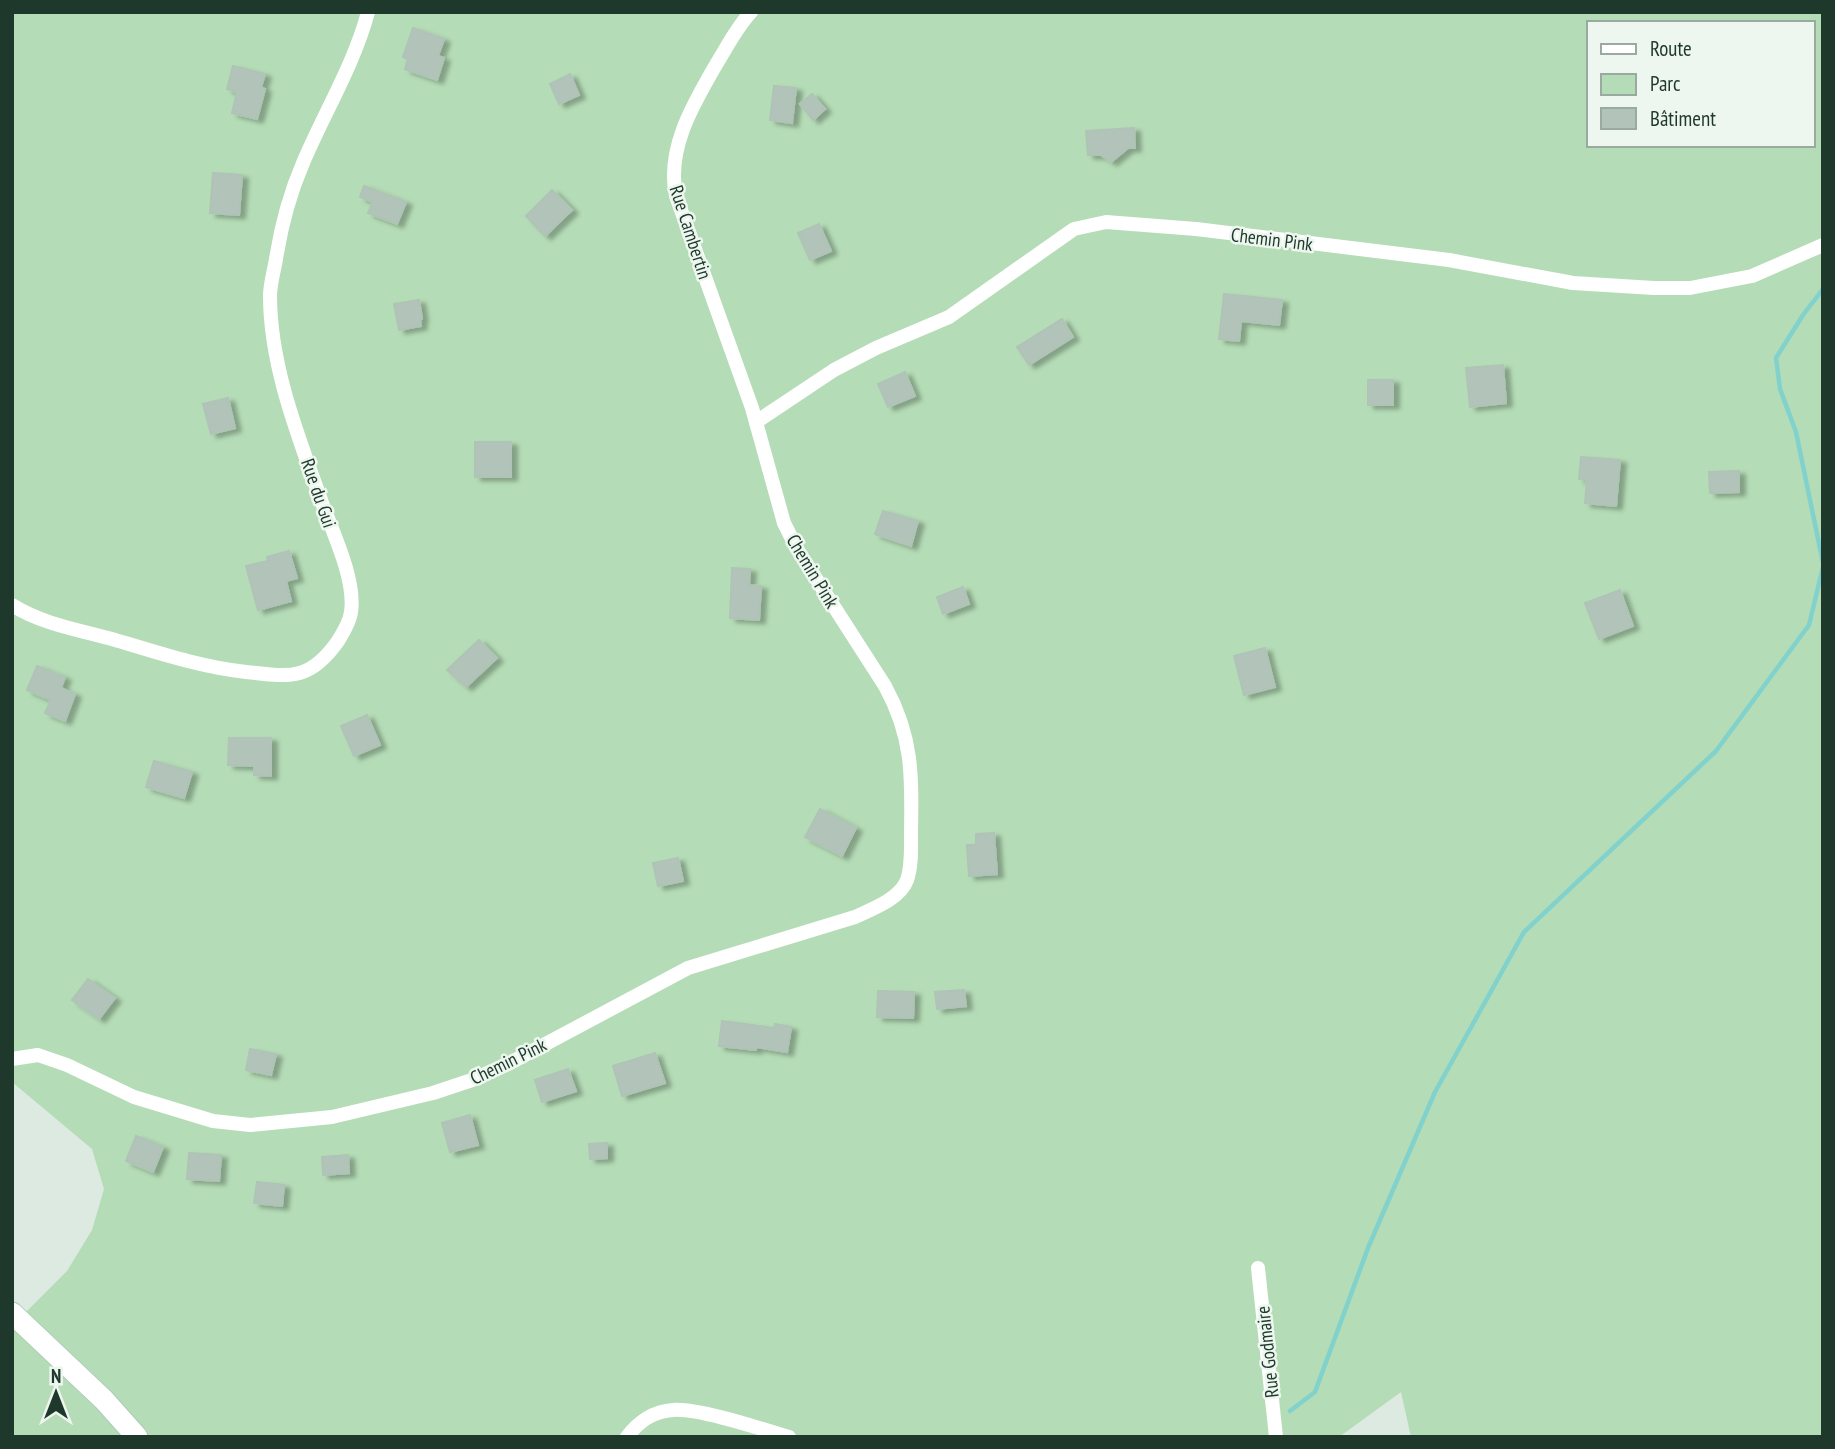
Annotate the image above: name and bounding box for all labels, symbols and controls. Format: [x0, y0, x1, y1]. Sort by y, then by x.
legend [1587, 21, 1814, 147]
text: Route [1650, 35, 1692, 62]
text: Parc [1650, 70, 1681, 97]
text: Bâtiment [1650, 105, 1716, 132]
street label: Rue Cambertin [665, 182, 717, 282]
street label: Chemin Pink [1230, 222, 1315, 256]
street label: Rue du Gui [296, 455, 342, 531]
street label: Chemin Pink [782, 530, 845, 613]
street label: Chemin Pink [466, 1032, 551, 1090]
street label: Rue Godmaire [1250, 1305, 1284, 1399]
north arrow [21, 1358, 91, 1428]
text: N [51, 1364, 61, 1388]

